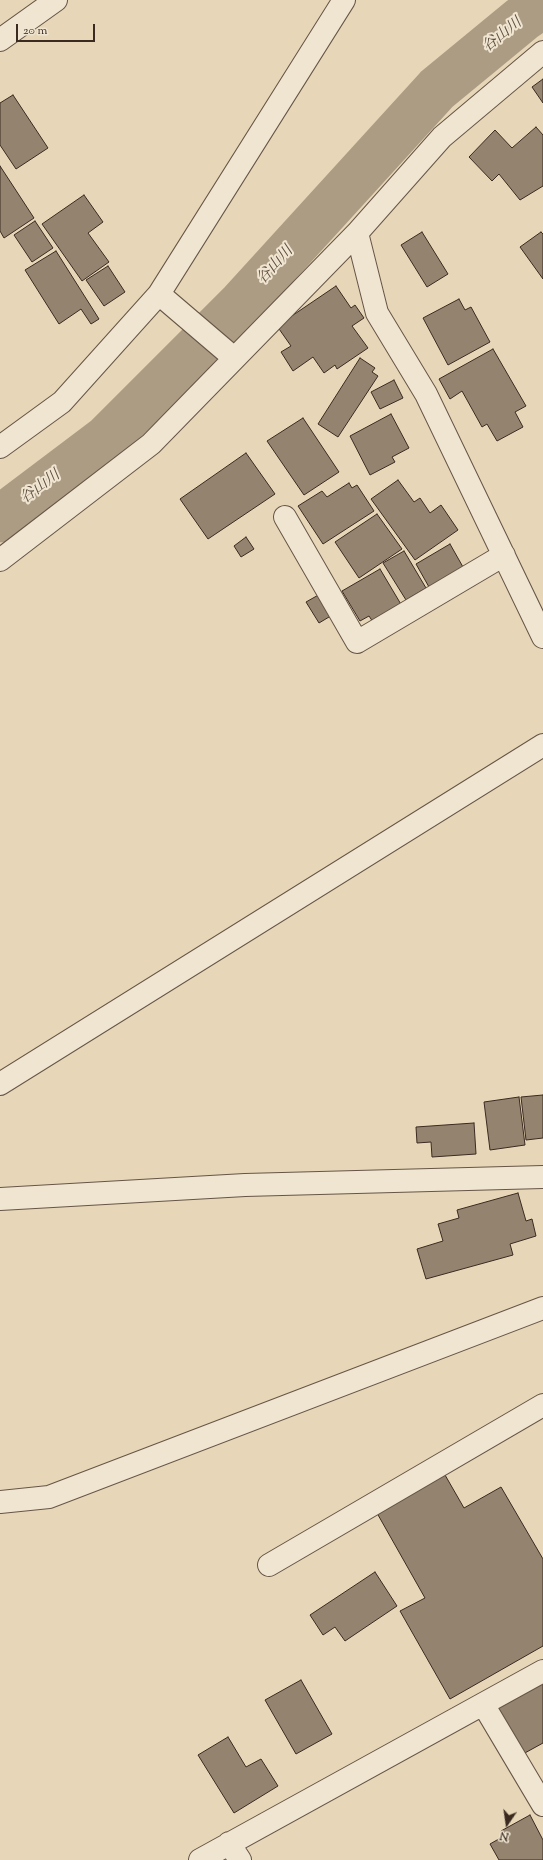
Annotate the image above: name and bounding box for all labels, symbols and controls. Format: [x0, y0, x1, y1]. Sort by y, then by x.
water label: 谷山川 [480, 15, 526, 57]
scale bar [18, 16, 97, 42]
text: 20 m [23, 22, 47, 40]
water label: 谷山川 [254, 243, 298, 289]
water label: 谷山川 [18, 467, 64, 509]
north arrow [487, 1804, 527, 1844]
text: N [498, 1827, 510, 1844]

